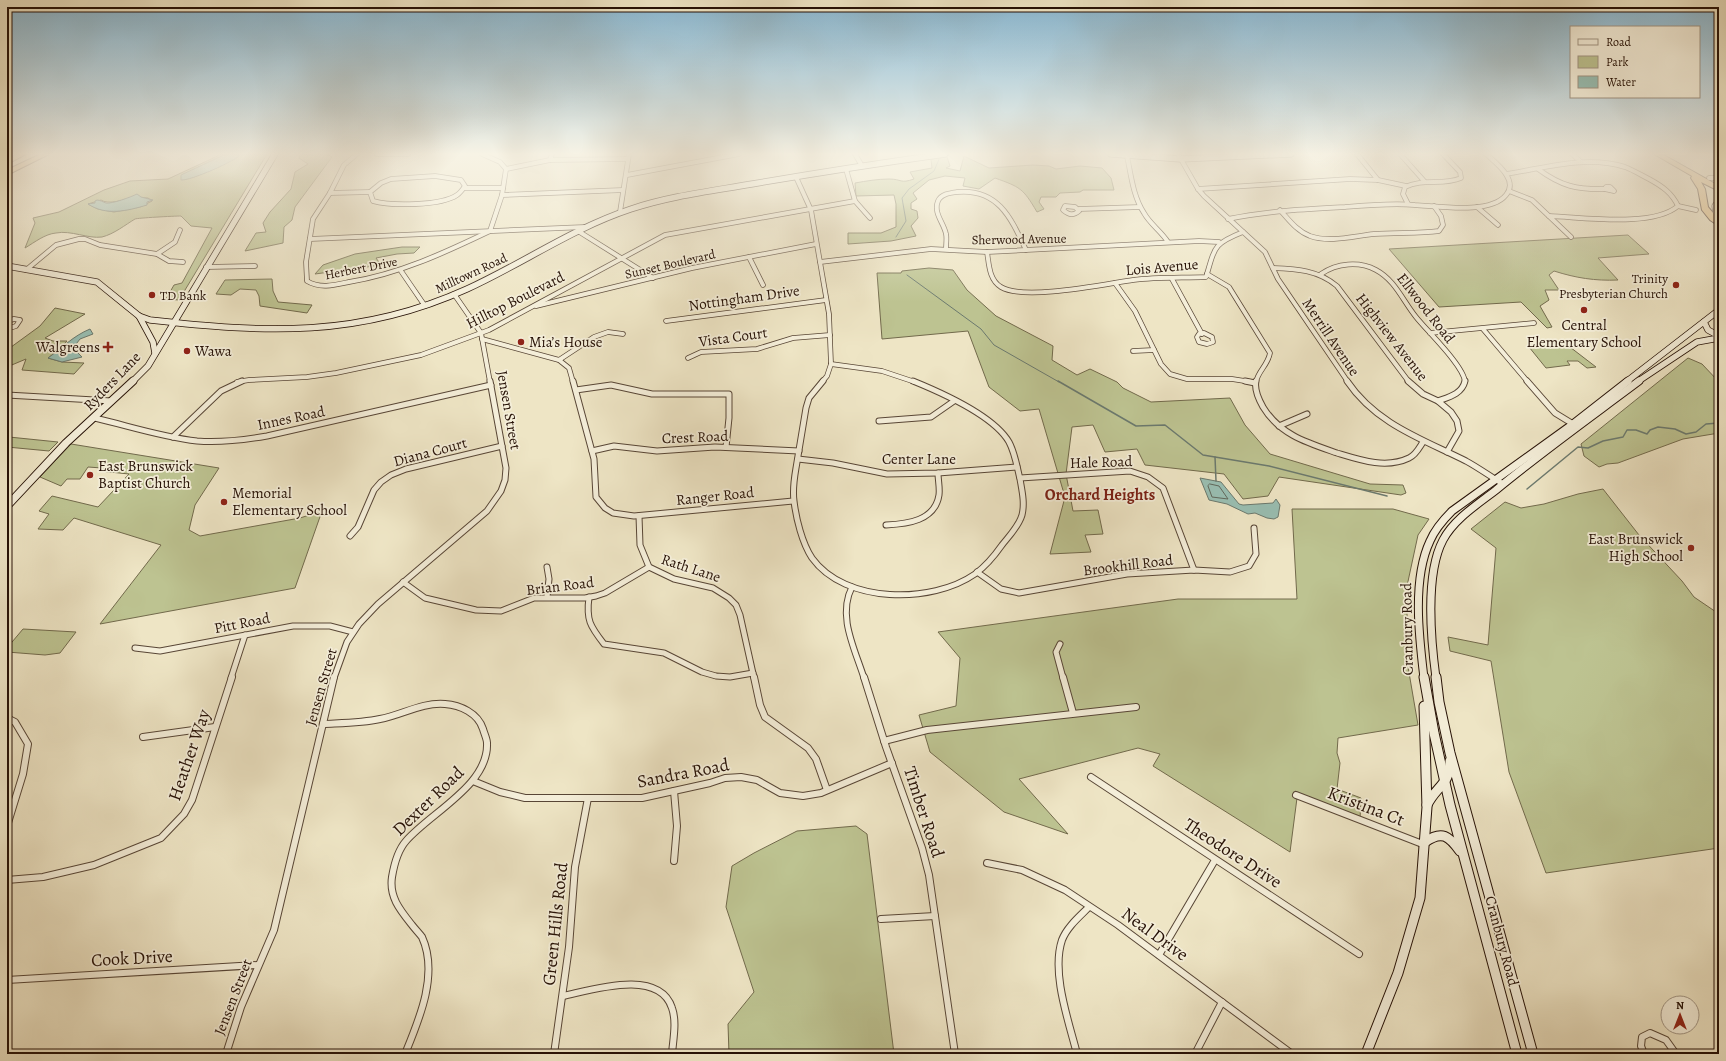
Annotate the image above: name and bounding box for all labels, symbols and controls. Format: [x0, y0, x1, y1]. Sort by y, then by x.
legend [1570, 26, 1700, 98]
text: Road [1606, 34, 1632, 50]
text: Park [1606, 54, 1629, 70]
text: Water [1605, 74, 1636, 90]
street label: Sherwood Avenue [971, 230, 1067, 248]
street label: Sunset Boulevard [623, 245, 717, 283]
street label: Milltown Road [432, 249, 510, 297]
street label: Herbert Drive [323, 253, 399, 283]
street label: Lois Avenue [1125, 254, 1199, 280]
street label: Hilltop Boulevard [462, 266, 568, 333]
street label: Ellwood Road [1392, 269, 1460, 348]
place label: Trinity Presbyterian Church [1559, 270, 1668, 302]
street label: Nottingham Drive [687, 280, 801, 316]
marker: Trinity Presbyterian Church [1671, 280, 1681, 290]
place label: TD Bank [160, 287, 207, 304]
street label: Highview Avenue [1351, 289, 1433, 385]
marker: TD Bank [147, 290, 157, 300]
street label: Merrill Avenue [1298, 294, 1365, 380]
marker: Central Elementary School [1579, 305, 1589, 315]
place label: Central Elementary School [1527, 315, 1642, 352]
street label: Vista Court [696, 322, 769, 352]
place label: Mia’s House [529, 332, 603, 352]
place label: Walgreens [35, 337, 100, 357]
marker: Mia’s House [516, 337, 526, 347]
place label: Wawa [194, 341, 232, 361]
marker: Walgreens [103, 342, 113, 352]
marker: Wawa [182, 346, 192, 356]
street label: Ryders Lane [79, 347, 145, 415]
street label: Jensen Street [492, 369, 526, 451]
street label: Innes Road [255, 401, 328, 435]
street label: Crest Road [661, 426, 730, 448]
street label: Diana Court [391, 433, 469, 471]
street label: Center Lane [882, 449, 956, 469]
street label: Hale Road [1069, 451, 1134, 473]
place label: East Brunswick Baptist Church [98, 456, 194, 493]
marker: East Brunswick Baptist Church [85, 470, 95, 480]
street label: Ranger Road [675, 482, 756, 510]
place label: Memorial Elementary School [232, 483, 347, 520]
district label: Orchard Heights [1045, 484, 1155, 506]
marker: Memorial Elementary School [219, 497, 229, 507]
place label: East Brunswick High School [1588, 529, 1684, 566]
marker: East Brunswick High School [1686, 543, 1696, 553]
street label: Rath Lane [659, 549, 724, 587]
street label: Brookhill Road [1082, 549, 1175, 580]
street label: Brian Road [525, 572, 596, 600]
street label: Cranbury Road [1396, 582, 1418, 675]
street label: Pitt Road [212, 608, 273, 638]
street label: Jensen Street [300, 646, 342, 728]
street label: Heather Way [162, 705, 216, 804]
street label: Sandra Road [635, 752, 731, 794]
street label: Dexter Road [387, 761, 469, 841]
street label: Timber Road [898, 763, 950, 861]
street label: Kristina Ct [1324, 780, 1408, 832]
street label: Theodore Drive [1179, 812, 1287, 894]
street label: Green Hills Road [537, 861, 573, 987]
street label: Cranbury Road [1480, 894, 1524, 989]
street label: Neal Drive [1117, 902, 1193, 966]
street label: Cook Drive [91, 944, 173, 972]
street label: Jensen Street [209, 956, 257, 1038]
north arrow [1660, 995, 1700, 1035]
text: N [1676, 998, 1684, 1013]

